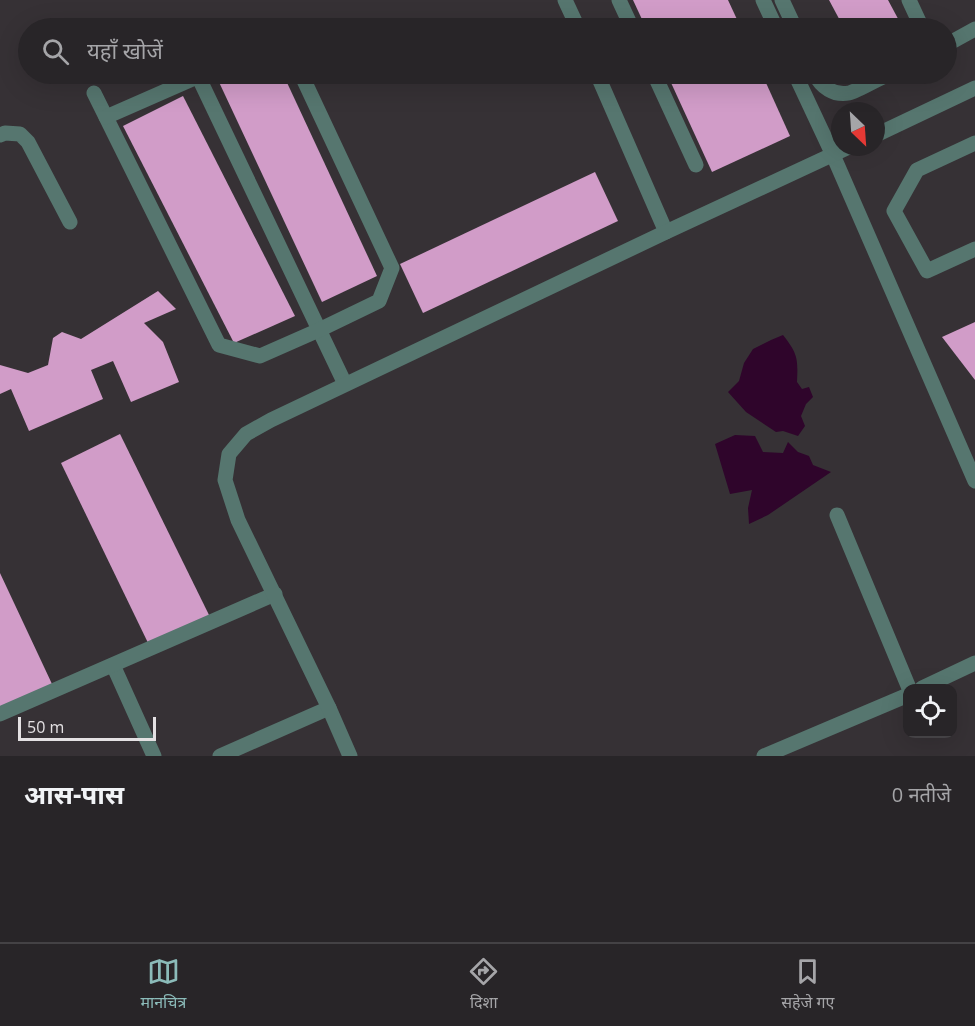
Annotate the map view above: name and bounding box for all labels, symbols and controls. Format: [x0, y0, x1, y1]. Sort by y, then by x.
search box [18, 18, 957, 84]
icon: search [39, 35, 72, 68]
text: यहाँ खोजें [87, 35, 163, 65]
north arrow [831, 102, 885, 156]
map controls [903, 684, 957, 738]
button: locate [903, 684, 957, 738]
scale bar [18, 714, 156, 742]
text: 50 m [27, 716, 64, 738]
text: आस-पास [24, 776, 124, 812]
text: 0 नतीजे [892, 781, 951, 808]
tab: मानचित्र [141, 955, 186, 1015]
tab: दिशा [467, 955, 500, 1015]
tab: सहेजे गए [781, 955, 834, 1015]

